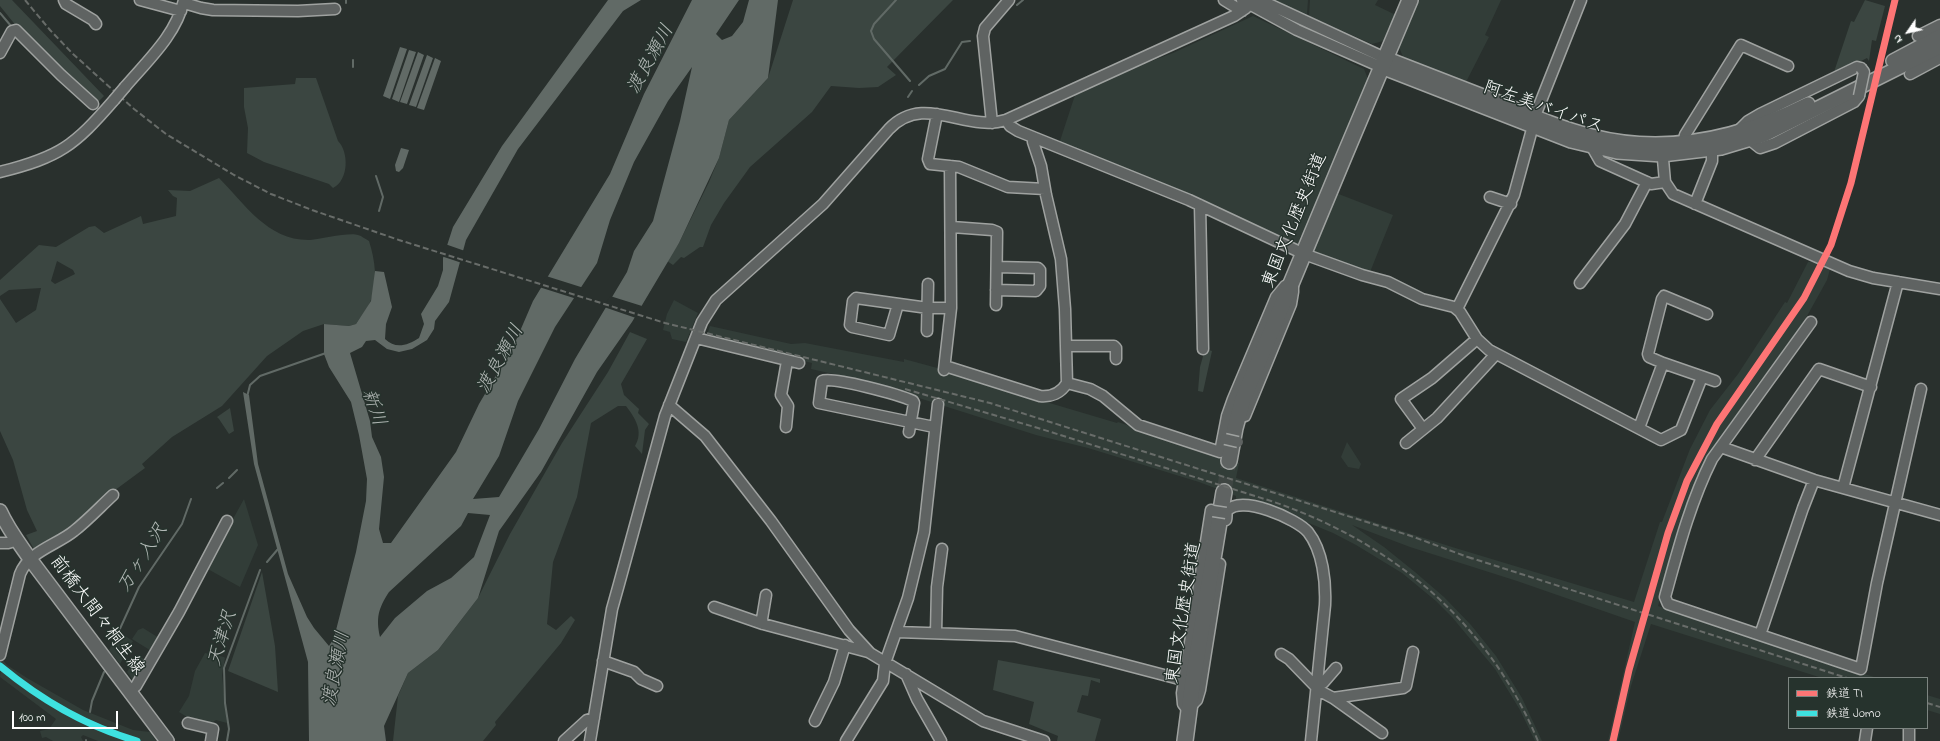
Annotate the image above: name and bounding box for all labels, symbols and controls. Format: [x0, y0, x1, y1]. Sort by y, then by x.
north arrow [1888, 12, 1928, 52]
water label: 渡良瀬川 [624, 21, 680, 99]
text: N [1889, 31, 1907, 46]
street label: 阿左美バイパス [1480, 78, 1606, 140]
street label: 東国文化歴史街道 [1259, 150, 1333, 292]
water label: 渡良瀬川 [474, 321, 530, 399]
water label: 新川 [355, 386, 389, 430]
water label: 万ヶ入沢 [114, 521, 174, 597]
street label: 東国文化歴史街道 [1163, 540, 1207, 686]
street label: 前橋大間々桐生線 [44, 552, 148, 680]
water label: 天津沢 [205, 608, 243, 670]
water label: 渡良瀬川 [320, 630, 356, 708]
legend [1788, 677, 1928, 729]
text: 鉄道 TI [1826, 685, 1863, 703]
scale bar [14, 703, 120, 729]
text: 鉄道 Jomo [1826, 705, 1881, 723]
text: 100 m [19, 709, 46, 727]

